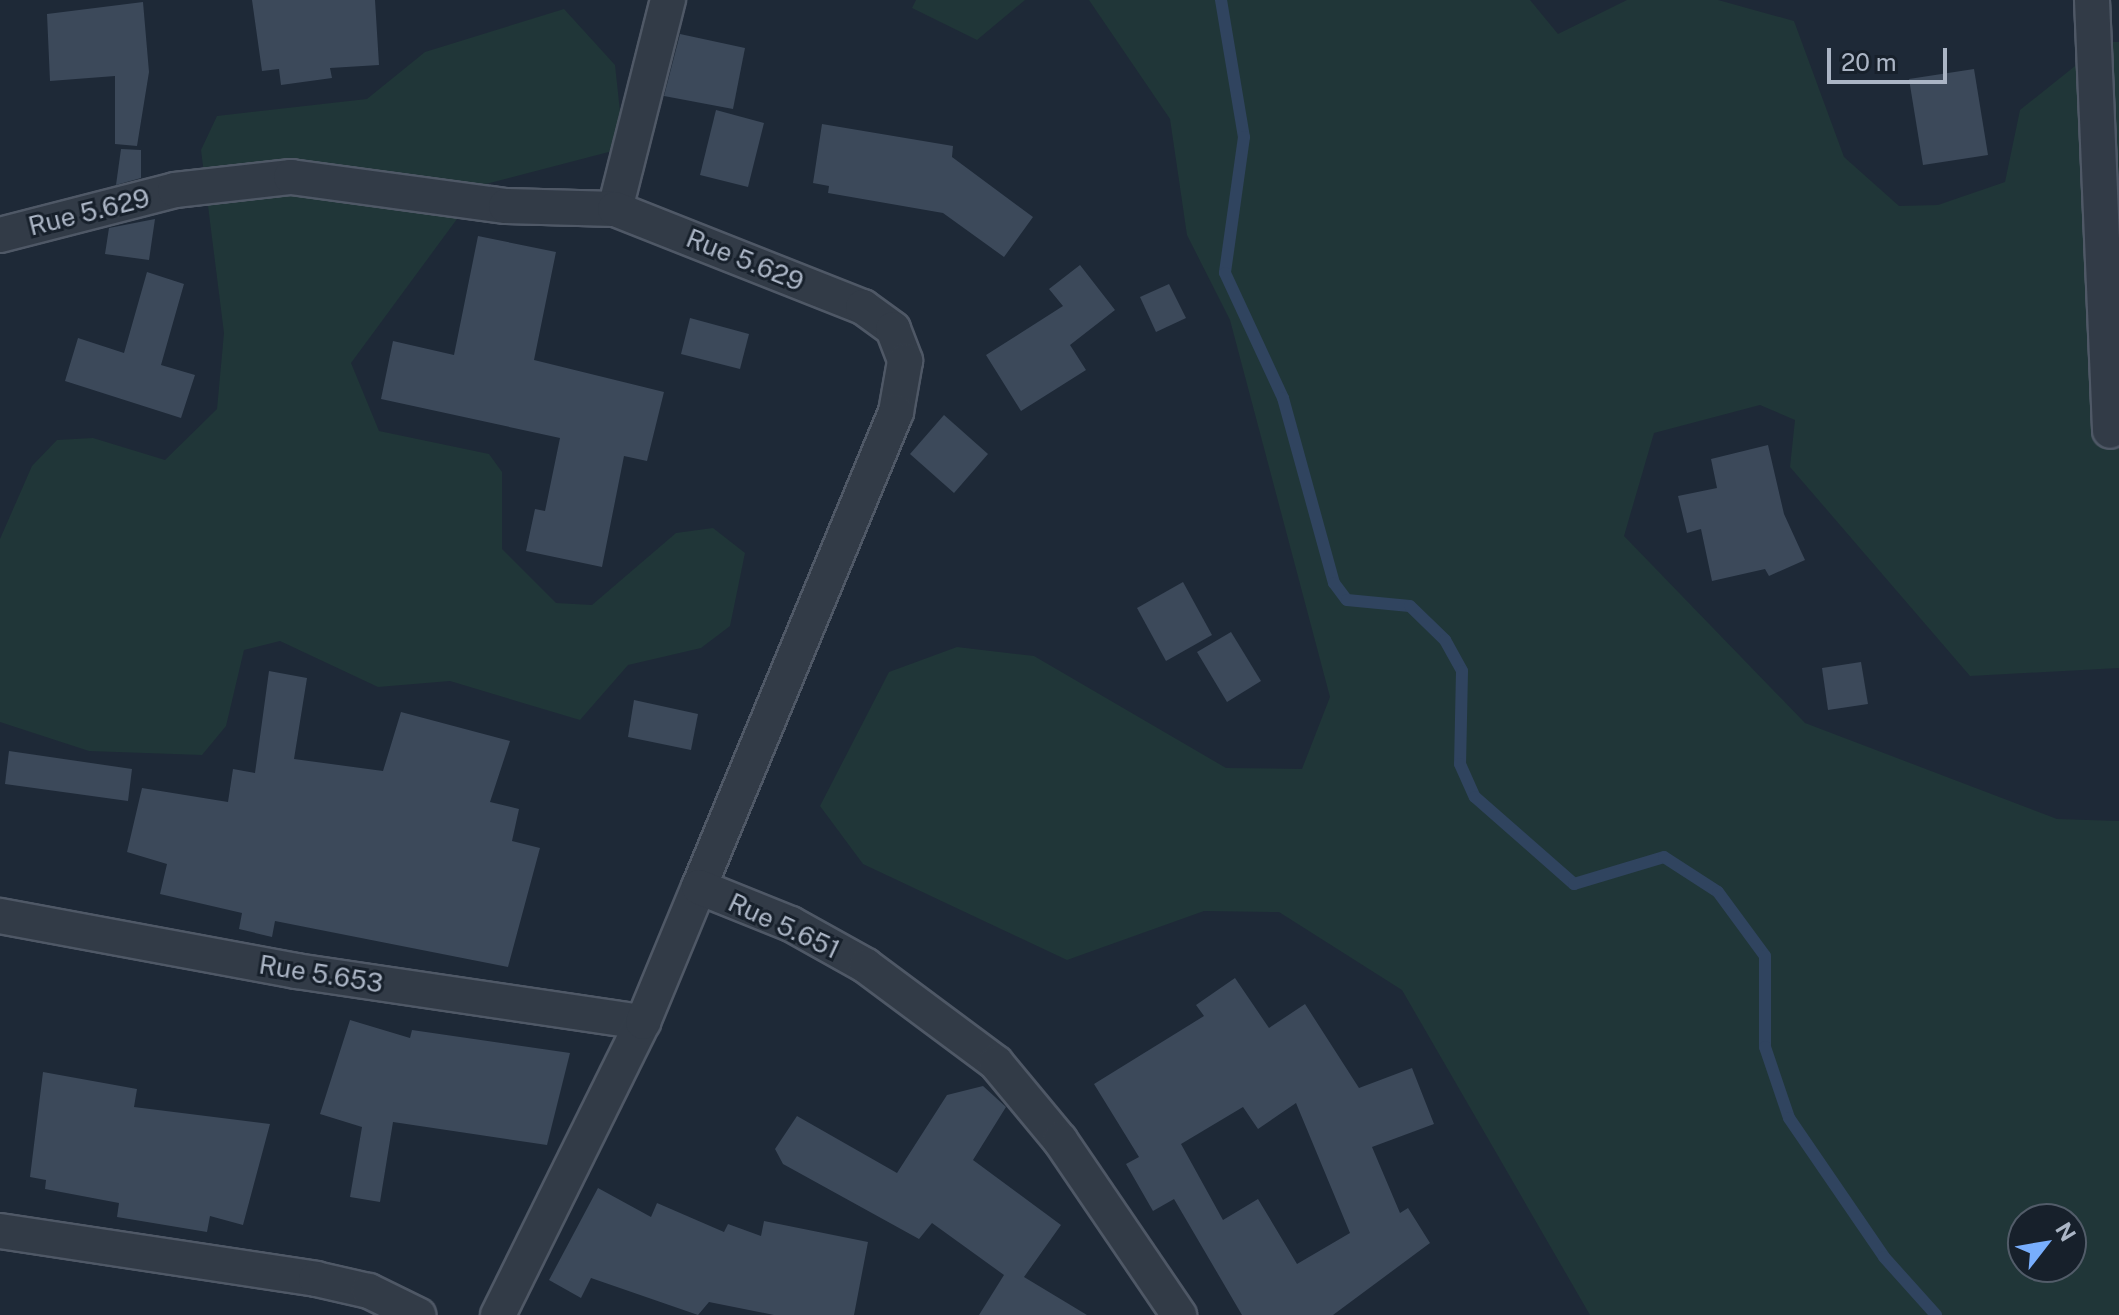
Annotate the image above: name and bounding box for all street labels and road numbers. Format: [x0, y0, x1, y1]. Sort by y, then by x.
street label: Rue 5.629 [25, 182, 153, 242]
street label: Rue 5.629 [682, 222, 808, 298]
street label: Rue 5.651 [723, 887, 845, 965]
street label: Rue 5.653 [257, 949, 385, 999]

